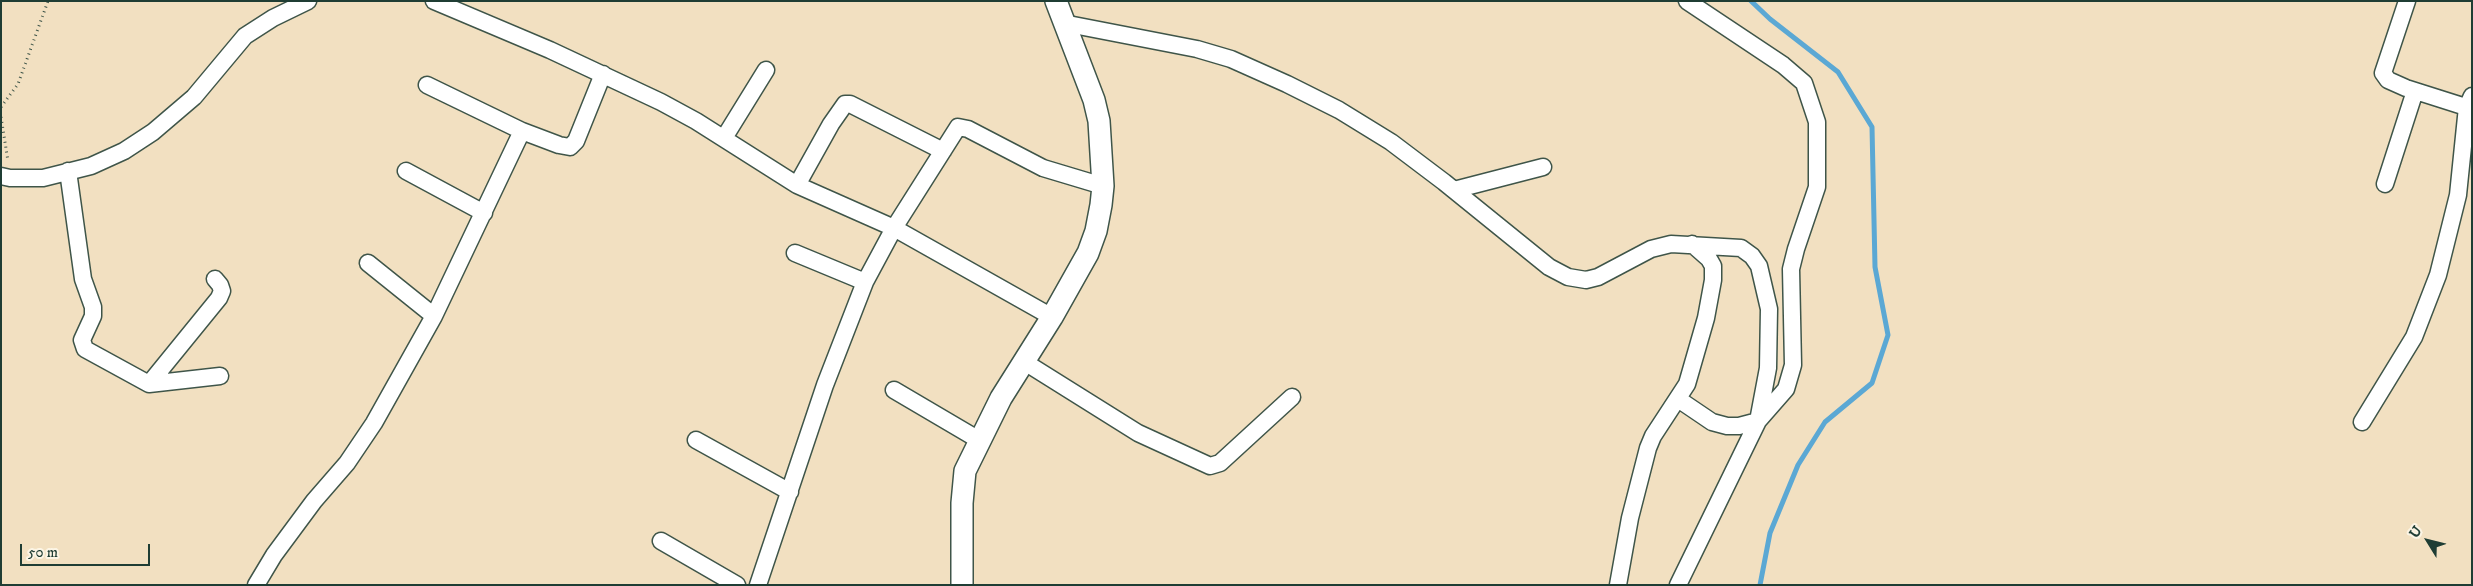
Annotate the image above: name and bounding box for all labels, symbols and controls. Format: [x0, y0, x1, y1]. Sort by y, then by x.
north arrow [2403, 516, 2453, 566]
text: U [2405, 523, 2426, 542]
scale bar [22, 534, 152, 566]
text: 50 m [28, 543, 58, 562]

